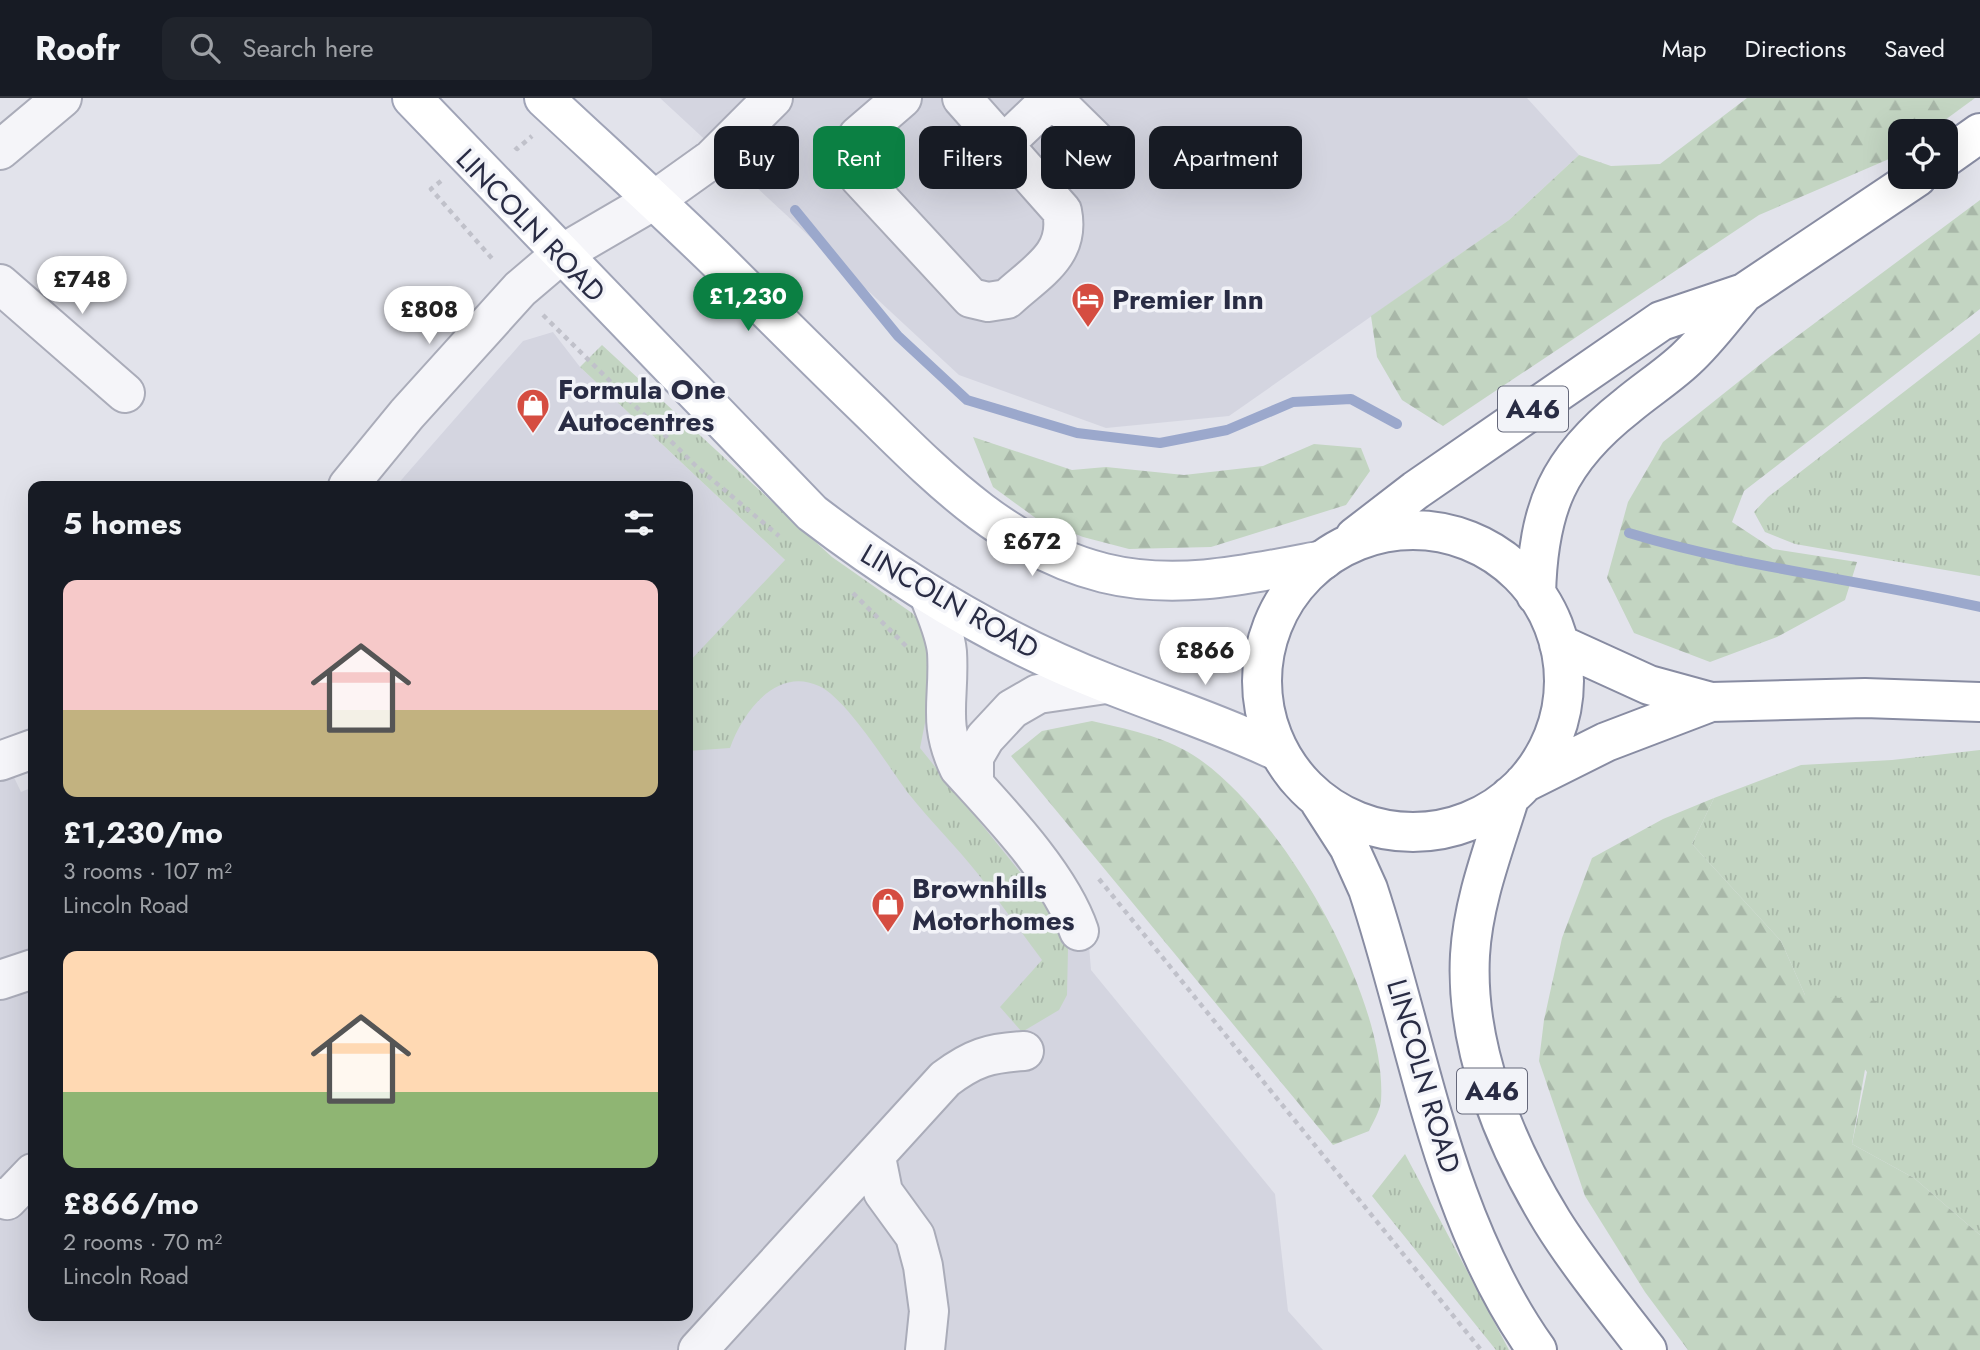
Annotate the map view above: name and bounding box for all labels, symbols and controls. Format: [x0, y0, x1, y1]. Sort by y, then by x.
search box [162, 17, 652, 80]
text: Roofr [35, 25, 120, 72]
icon: search [186, 29, 224, 67]
text: Search here [242, 29, 374, 67]
text: Map [1662, 31, 1707, 66]
text: Directions [1745, 31, 1846, 66]
text: Saved [1884, 31, 1945, 66]
map controls [1888, 119, 1958, 189]
button: locate [1888, 119, 1958, 189]
chip: Buy [714, 126, 799, 189]
chip: Rent [813, 126, 905, 189]
chip: Filters [919, 126, 1027, 189]
chip: New [1041, 126, 1135, 189]
chip: Apartment [1149, 126, 1302, 189]
street label: LINCOLN ROAD [447, 139, 615, 311]
pin: £748 [41, 256, 123, 316]
text: £748 [53, 262, 111, 296]
pin: £1,230 [691, 274, 805, 333]
text: £1,230 [709, 279, 787, 313]
place label: Premier Inn [1112, 279, 1264, 320]
hotel icon: Premier Inn [1069, 280, 1107, 329]
pin: £808 [388, 286, 470, 346]
text: £808 [400, 292, 458, 326]
place label: Formula One Autocentres [557, 369, 726, 442]
shop icon: Formula One Autocentres [514, 386, 552, 435]
road number: A46 [1498, 386, 1568, 432]
text: 5 homes [63, 502, 182, 545]
icon: filters [620, 504, 658, 542]
pin: £672 [991, 518, 1073, 578]
text: £672 [1003, 524, 1061, 558]
street label: LINCOLN ROAD [853, 534, 1046, 669]
icon: home [298, 625, 424, 751]
pin: £866 [1164, 628, 1246, 687]
text: £866 [1175, 633, 1235, 667]
text: £1,230/mo [63, 811, 223, 854]
text: 3 rooms · 107 m² [63, 854, 232, 888]
place label: Brownhills Motorhomes [912, 868, 1075, 941]
shop icon: Brownhills Motorhomes [869, 885, 907, 934]
text: Lincoln Road [63, 888, 189, 922]
street label: LINCOLN ROAD [1376, 975, 1471, 1178]
icon: home [298, 996, 424, 1122]
road number: A46 [1457, 1068, 1527, 1114]
text: £866/mo [63, 1182, 199, 1225]
text: 2 rooms · 70 m² [63, 1225, 222, 1259]
text: Lincoln Road [63, 1259, 189, 1293]

